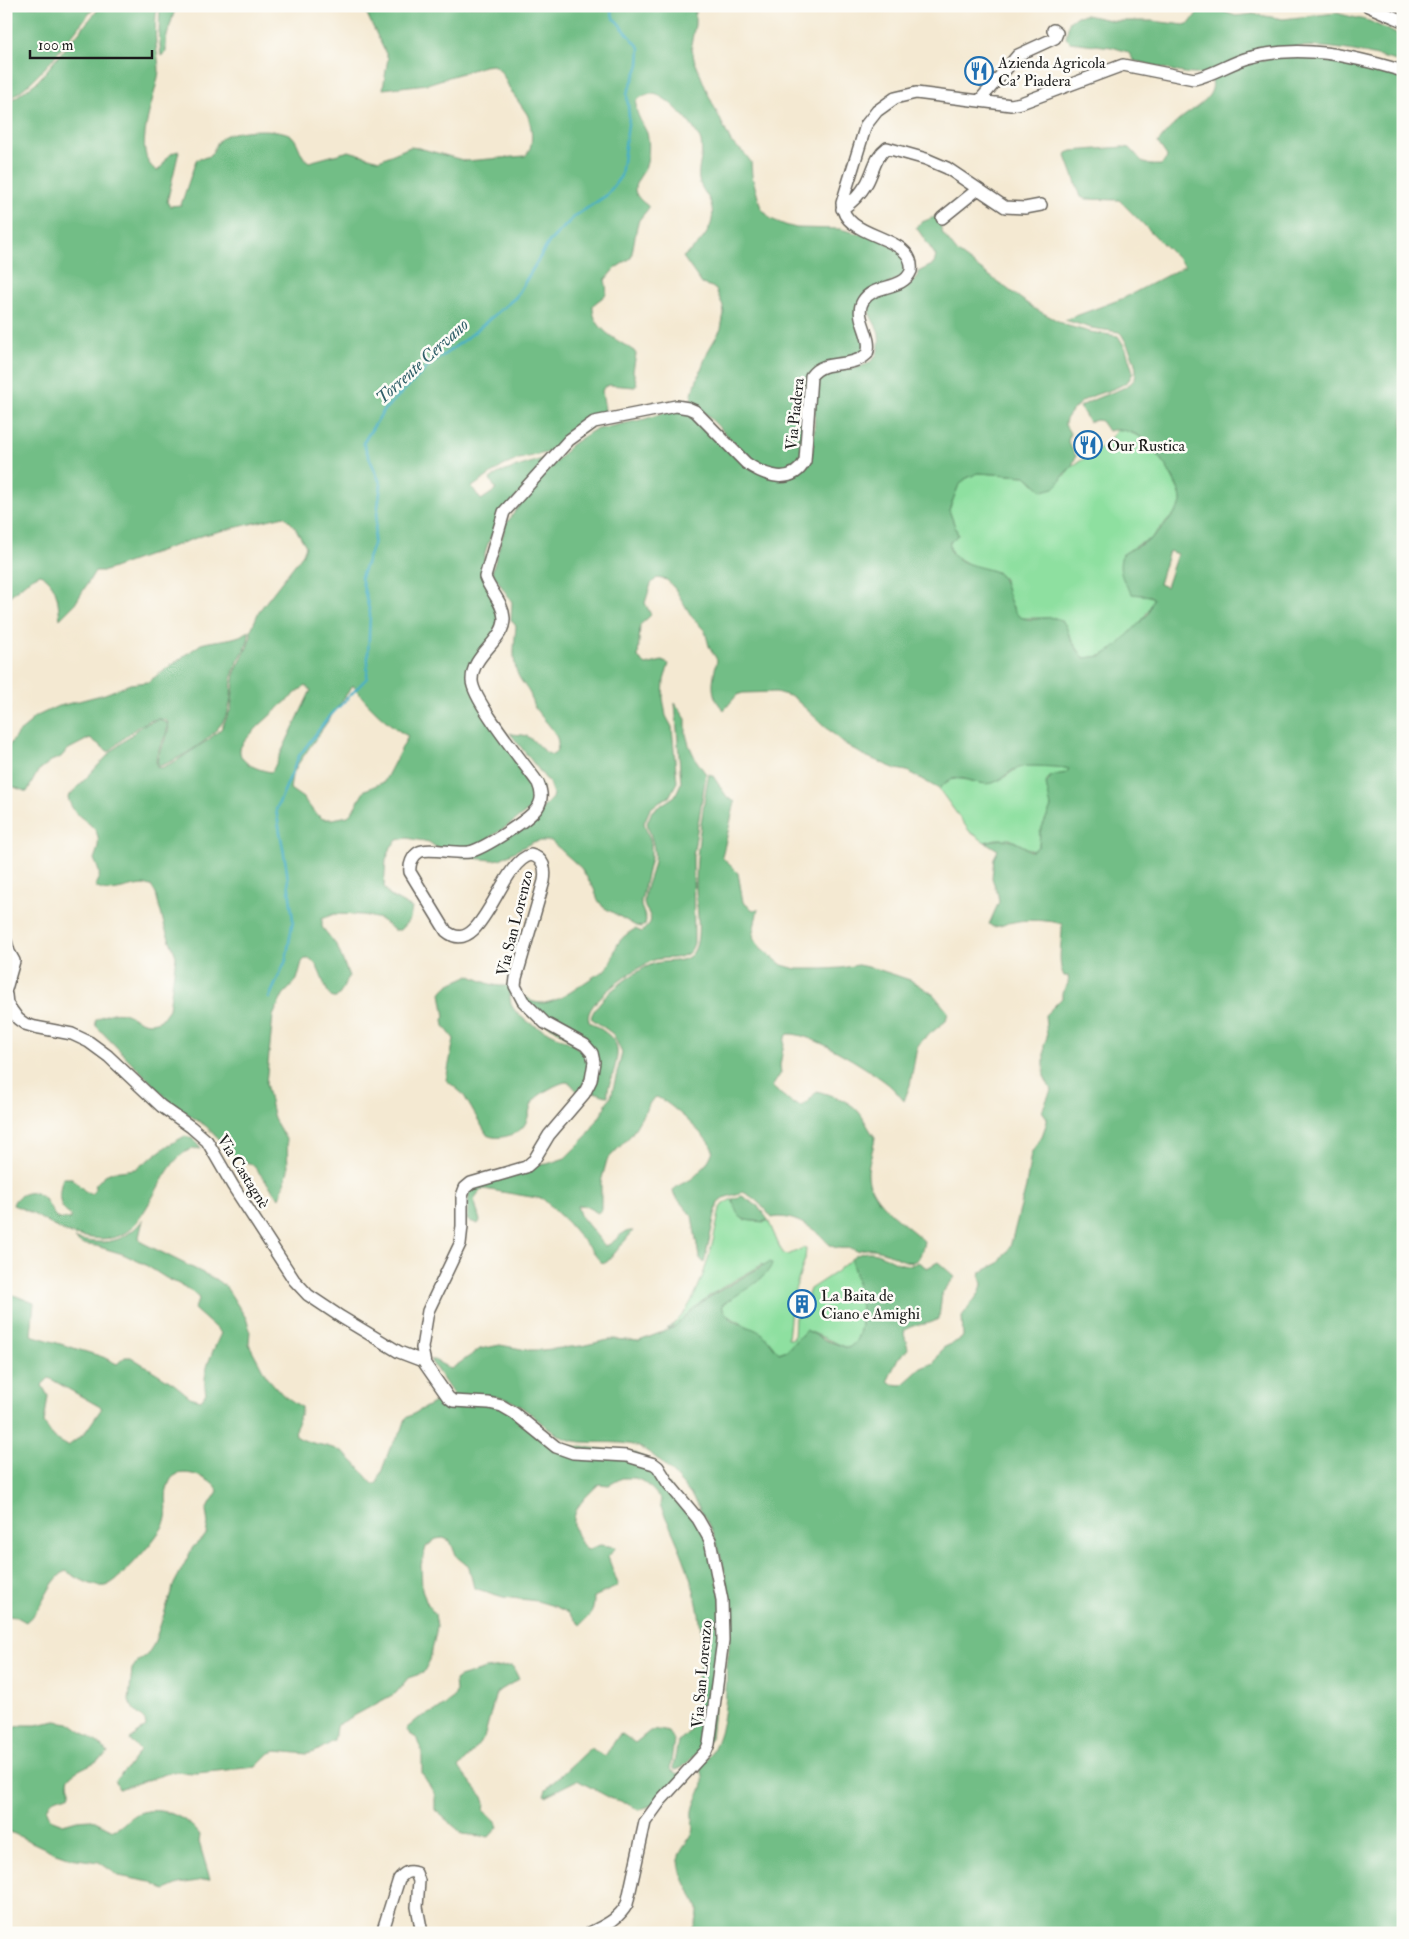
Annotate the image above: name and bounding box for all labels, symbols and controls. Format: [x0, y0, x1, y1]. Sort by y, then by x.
scale bar [30, 28, 152, 60]
text: 100 m [38, 36, 74, 55]
place label: Azienda Agricola Ca' Piadera [997, 53, 1106, 91]
restaurant icon: Azienda Agricola Ca' Piadera [964, 56, 994, 86]
water label: Torrente Cervano [371, 314, 474, 409]
street label: Via Piadera [781, 376, 809, 451]
restaurant icon: Our Rustica [1073, 430, 1103, 460]
place label: Our Rustica [1107, 436, 1186, 456]
street label: Via San Lorenzo [492, 868, 538, 978]
street label: Via Castagnè [212, 1131, 274, 1213]
place label: La Baita de Ciano e Amighi [821, 1286, 920, 1324]
building icon: La Baita de Ciano e Amighi [787, 1289, 817, 1319]
street label: Via San Lorenzo [687, 1619, 717, 1729]

